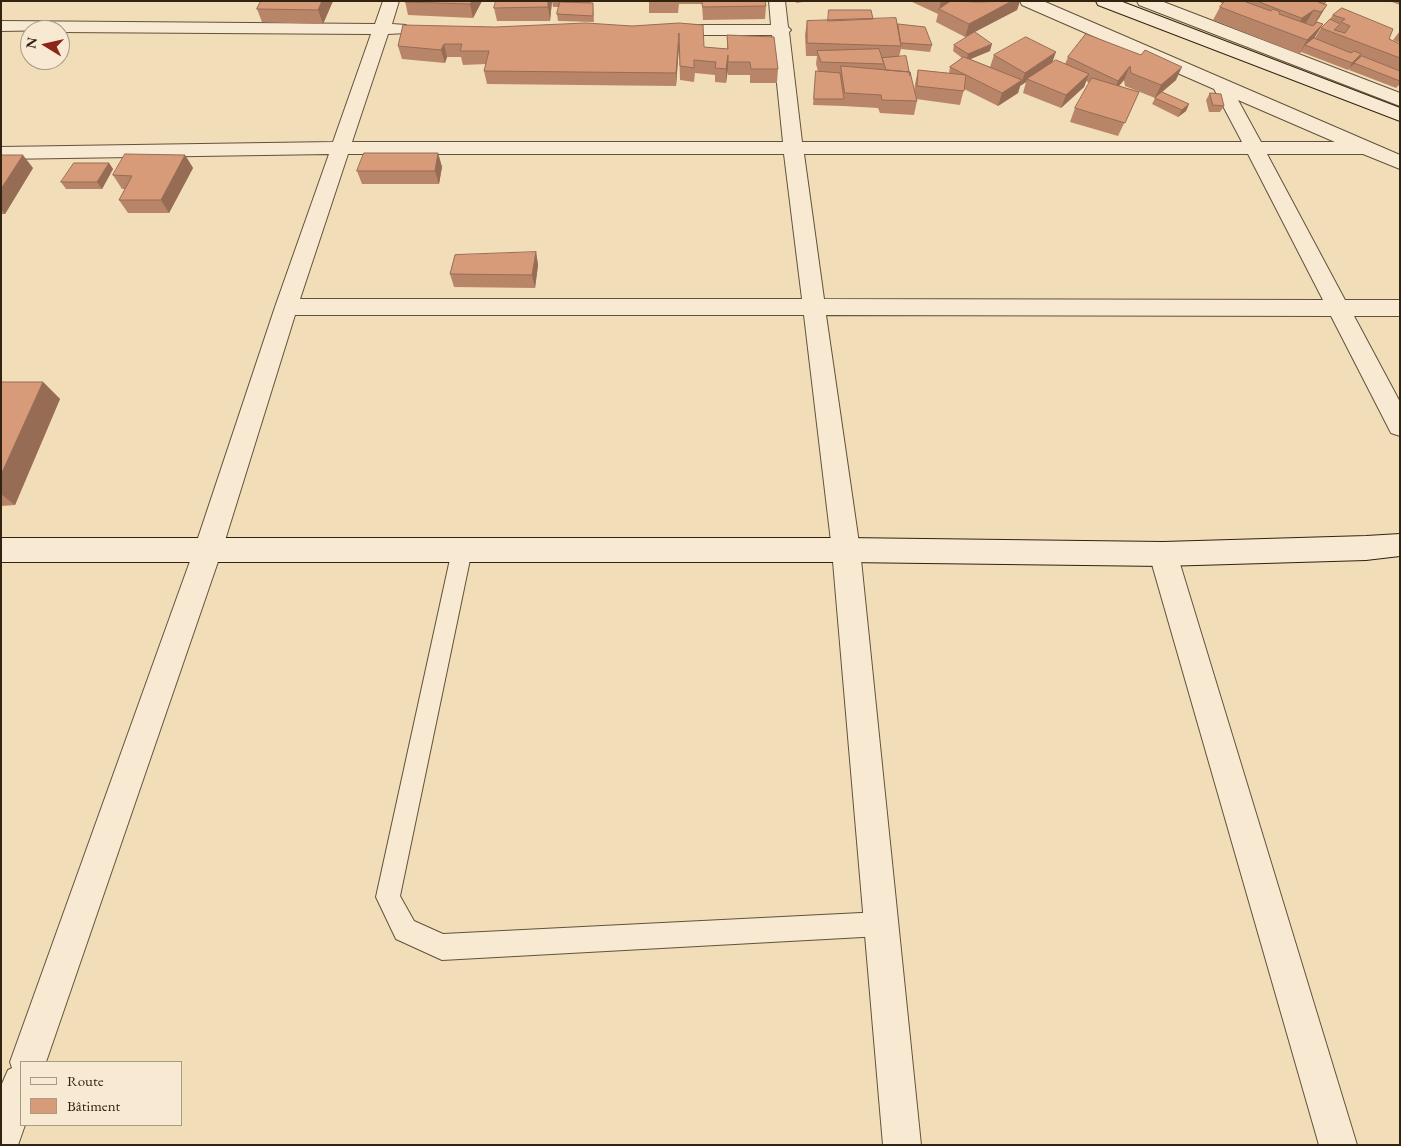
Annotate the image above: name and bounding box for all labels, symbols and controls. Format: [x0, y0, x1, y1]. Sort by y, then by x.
north arrow [20, 20, 70, 70]
text: N [21, 36, 41, 50]
legend [20, 1061, 182, 1126]
text: Route [67, 1071, 104, 1090]
text: Bâtiment [67, 1096, 120, 1115]

